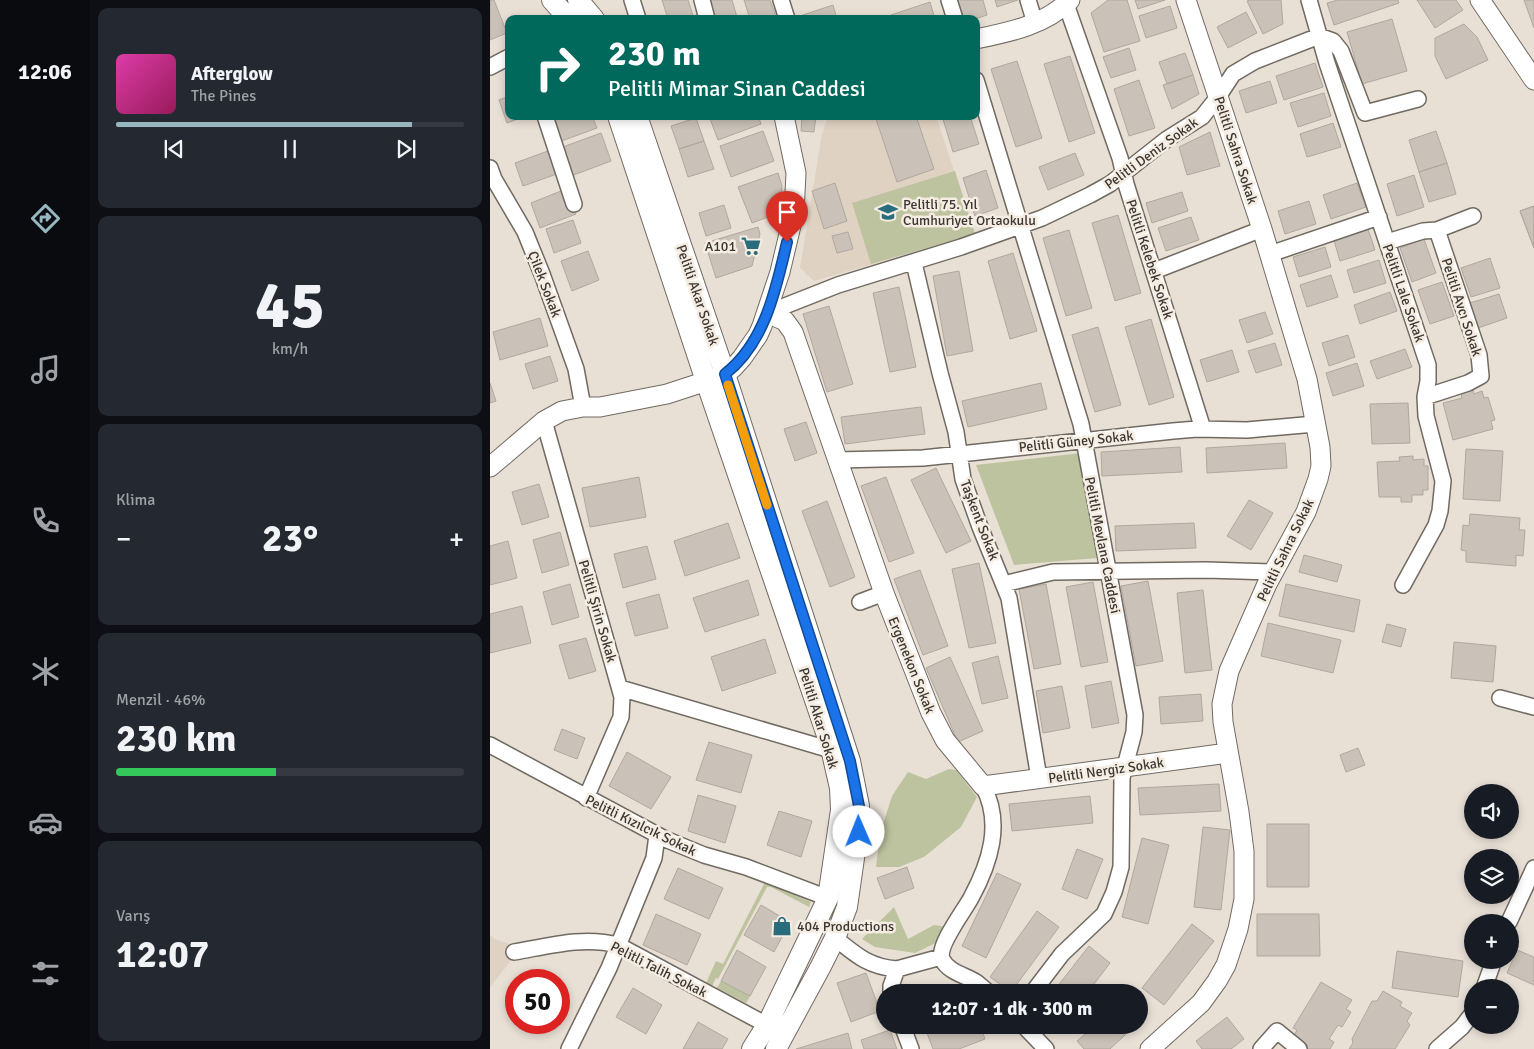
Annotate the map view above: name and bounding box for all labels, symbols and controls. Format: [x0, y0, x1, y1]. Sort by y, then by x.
text: 230 m [608, 32, 701, 75]
icon: right [525, 35, 590, 100]
text: 12:06 [18, 58, 72, 85]
text: Afterglow [191, 62, 273, 86]
text: Pelitli Mimar Sinan Caddesi [608, 75, 866, 102]
text: The Pines [191, 86, 256, 106]
street label: Pelitli Sahra Sokak [1210, 94, 1261, 206]
street label: Pelitli Deniz Sokak [1101, 114, 1201, 193]
icon: previous [160, 135, 188, 163]
icon: pause [276, 135, 304, 163]
icon: next [392, 135, 420, 163]
pin [766, 191, 808, 242]
place label: Pelitli 75. Yıl Cumhuriyet Ortaokulu [903, 196, 1036, 229]
street label: Pelitli Kelebek Sokak [1122, 197, 1177, 321]
icon: arrive [773, 198, 801, 226]
icon: directions [28, 201, 63, 236]
school or university icon: Pelitli 75. Yıl Cumhuriyet Ortaokulu [877, 201, 899, 223]
supermarket icon: A101 [740, 235, 762, 257]
place label: A101 [705, 238, 736, 255]
street label: Pelitli Lale Sokak [1379, 242, 1428, 344]
street label: Pelitli Akar Sokak [672, 243, 723, 348]
street label: Çilek Sokak [524, 249, 565, 320]
street label: Pelitli Avcı Sokak [1438, 256, 1485, 359]
text: 45 [255, 266, 325, 346]
text: km/h [272, 339, 308, 359]
icon: music [28, 352, 63, 387]
street label: Pelitli Güney Sokak [1018, 427, 1134, 456]
street label: Pelitli Mevlana Caddesi [1081, 475, 1124, 615]
street label: Taşkent Sokak [956, 478, 1003, 563]
text: Klima [116, 490, 155, 510]
street label: Pelitli Sahra Sokak [1253, 496, 1318, 604]
icon: phone [28, 503, 63, 538]
text: 23° [262, 515, 318, 562]
text: − [116, 522, 131, 556]
text: + [449, 522, 464, 556]
street label: Pelitli Şirin Sokak [575, 558, 620, 664]
street label: Ergenekon Sokak [884, 614, 939, 716]
icon: climate [28, 654, 63, 689]
street label: Pelitli Akar Sokak [795, 665, 842, 771]
text: Menzil · 46% [116, 690, 206, 710]
text: 230 km [116, 715, 237, 762]
street label: Pelitli Nergiz Sokak [1047, 754, 1165, 787]
map controls [1464, 784, 1519, 1034]
button: sound [1464, 784, 1519, 839]
street label: Pelitli Kızılcık Sokak [583, 791, 699, 860]
icon: car [28, 805, 63, 840]
position arrow [832, 805, 884, 857]
button: layers [1464, 849, 1519, 904]
text: Varış [116, 906, 150, 926]
button: + [1464, 914, 1519, 969]
shop icon: 404 Productions [771, 915, 793, 937]
place label: 404 Productions [797, 918, 894, 935]
text: 12:07 [116, 931, 209, 978]
street label: Pelitli Talih Sokak [608, 938, 710, 1001]
icon: filters [28, 956, 63, 991]
speed limit sign: 50 [505, 969, 570, 1034]
button: − [1464, 979, 1519, 1034]
text: 12:07 · 1 dk · 300 m [932, 997, 1092, 1021]

